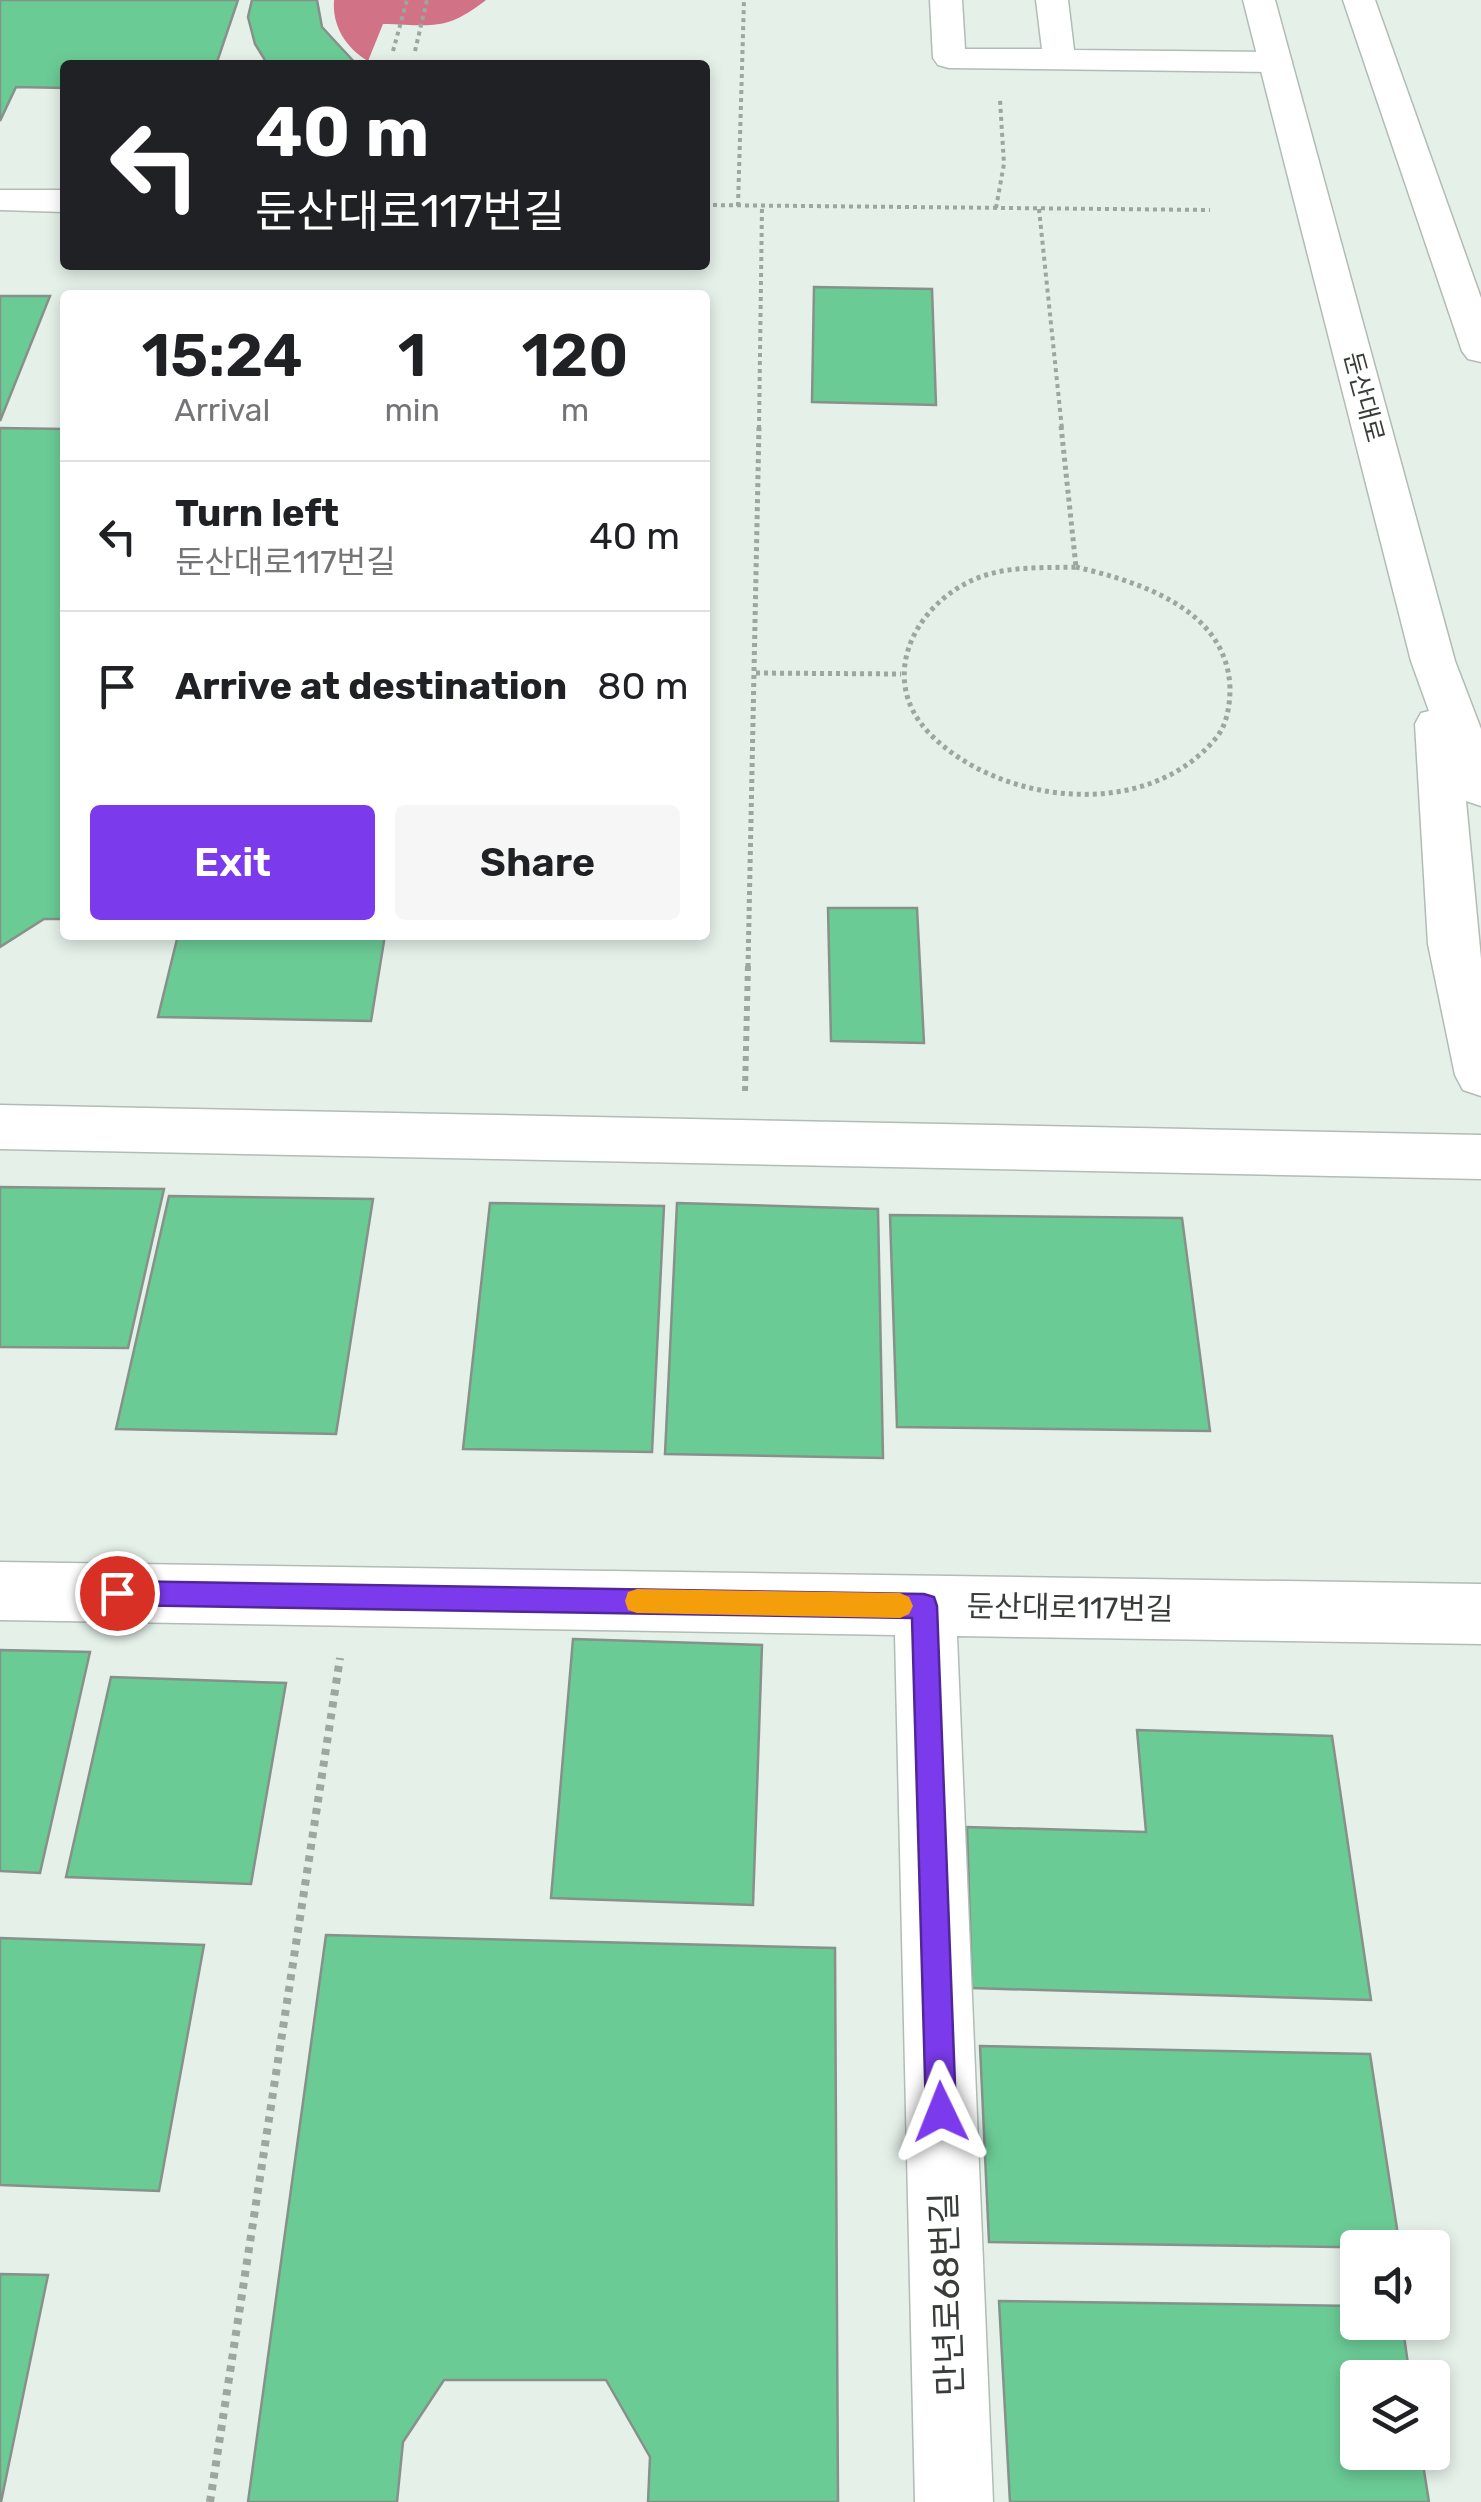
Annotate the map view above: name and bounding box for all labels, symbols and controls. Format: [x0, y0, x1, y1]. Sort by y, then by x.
text: 40 m [255, 91, 429, 174]
icon: left [90, 100, 220, 230]
text: 둔산대로117번길 [255, 185, 565, 238]
text: 15:24 [142, 320, 303, 391]
text: 1 [398, 320, 427, 391]
text: 120 [522, 320, 628, 391]
street label: 둔산대로 [1338, 349, 1390, 445]
text: Arrival [174, 391, 270, 429]
text: min [384, 391, 440, 429]
text: m [561, 391, 589, 429]
text: Turn left [175, 490, 339, 536]
icon: left [90, 509, 145, 564]
text: 40 m [589, 513, 680, 559]
text: 둔산대로117번길 [175, 543, 395, 581]
icon: arrive [90, 659, 145, 714]
text: Arrive at destination [175, 663, 567, 709]
text: 80 m [597, 663, 689, 709]
button: Exit [90, 805, 375, 920]
button: Share [395, 805, 680, 920]
pin [75, 1551, 160, 1636]
icon: arrive [90, 1566, 145, 1621]
street label: 둔산대로117번길 [966, 1588, 1174, 1628]
position arrow [889, 2060, 993, 2164]
street label: 만년로68번길 [922, 2191, 972, 2397]
map controls [1340, 2230, 1450, 2470]
button: sound [1340, 2230, 1450, 2340]
button: layers [1340, 2360, 1450, 2470]

